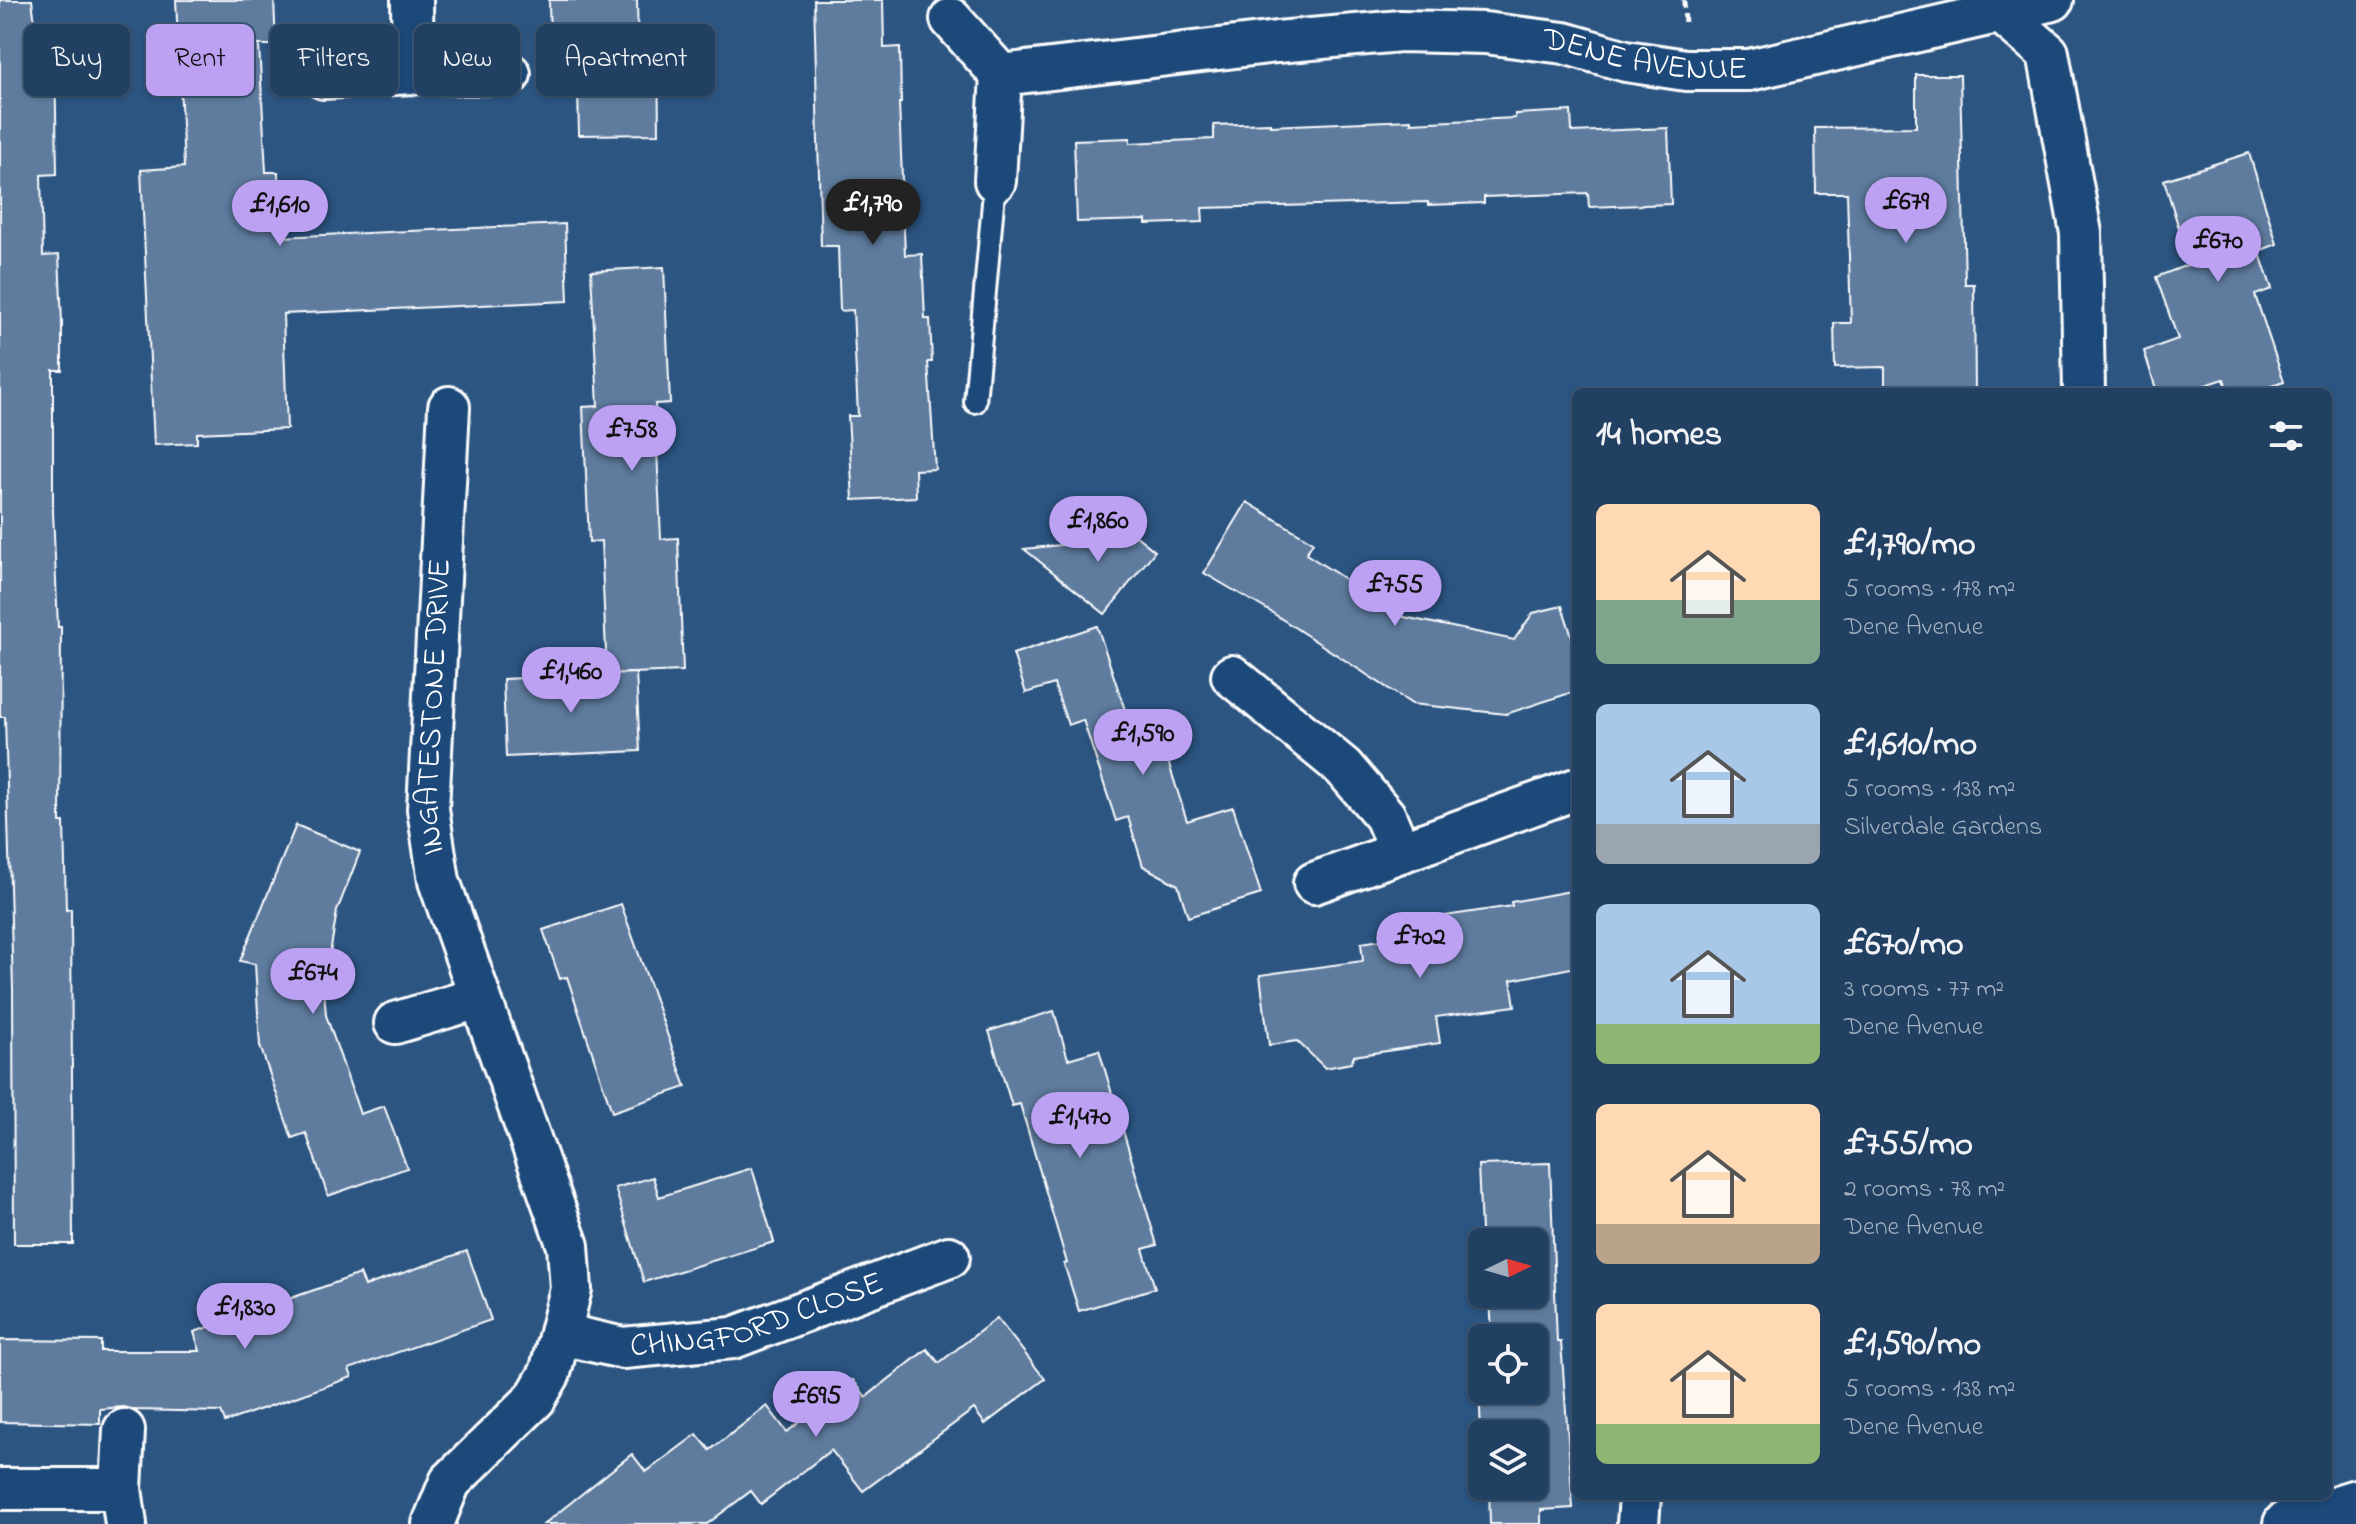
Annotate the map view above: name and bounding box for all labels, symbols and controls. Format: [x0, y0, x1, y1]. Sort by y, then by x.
street label: DENE AVENUE [1539, 17, 1747, 93]
chip: Buy [24, 24, 130, 96]
chip: Rent [146, 24, 254, 96]
chip: Filters [270, 24, 398, 96]
chip: New [414, 24, 520, 96]
chip: Apartment [536, 24, 715, 96]
pin: £679 [1859, 177, 1953, 245]
pin: £1,790 [808, 179, 938, 247]
pin: £1,610 [215, 180, 345, 248]
text: £679 [1883, 184, 1929, 222]
text: £1,790 [844, 186, 902, 224]
text: £1,610 [250, 187, 310, 225]
pin: £670 [2171, 216, 2265, 284]
text: £670 [2193, 223, 2243, 261]
pin: £758 [585, 405, 679, 473]
text: 14 homes [1596, 411, 1722, 461]
text: £758 [606, 412, 658, 450]
icon: filters [2264, 414, 2308, 458]
pin: £1,860 [1033, 496, 1163, 564]
text: £1,860 [1067, 503, 1129, 541]
text: £1,790/mo [1844, 521, 1976, 571]
icon: home [1660, 536, 1756, 632]
street label: INGATESTONE DRIVE [404, 557, 465, 858]
pin: £755 [1348, 560, 1442, 628]
text: £755 [1367, 567, 1423, 605]
text: 5 rooms · 178 m² [1844, 571, 2016, 609]
text: Dene Avenue [1844, 609, 1983, 647]
pin: £1,460 [506, 647, 636, 715]
text: £1,460 [540, 654, 602, 692]
pin: £1,590 [1078, 709, 1208, 777]
text: £1,590 [1111, 716, 1175, 754]
text: £1,610/mo [1844, 721, 1977, 771]
icon: home [1660, 736, 1756, 832]
text: 5 rooms · 138 m² [1844, 771, 2016, 809]
text: Silverdale Gardens [1844, 809, 2042, 847]
pin: £702 [1373, 912, 1467, 980]
text: £702 [1394, 919, 1446, 957]
text: £670/mo [1844, 921, 1964, 971]
icon: home [1660, 936, 1756, 1032]
pin: £674 [266, 948, 360, 1016]
text: £674 [288, 955, 338, 993]
text: 3 rooms · 77 m² [1844, 971, 2004, 1009]
text: Dene Avenue [1844, 1009, 1983, 1047]
pin: £1,470 [1015, 1092, 1145, 1160]
text: £1,470 [1049, 1099, 1111, 1137]
text: £755/mo [1844, 1121, 1973, 1171]
icon: home [1660, 1136, 1756, 1232]
text: 2 rooms · 78 m² [1844, 1171, 2005, 1209]
text: Dene Avenue [1844, 1209, 1983, 1247]
north arrow [1468, 1228, 1548, 1308]
map controls [1468, 1228, 1548, 1500]
street label: CHINGFORD CLOSE [628, 1260, 890, 1371]
pin: £1,830 [180, 1283, 310, 1351]
text: £1,830 [215, 1290, 275, 1328]
text: £1,590/mo [1844, 1321, 1981, 1371]
button: locate [1468, 1324, 1548, 1404]
icon: home [1660, 1336, 1756, 1432]
pin: £695 [769, 1371, 863, 1439]
text: 5 rooms · 138 m² [1844, 1371, 2016, 1409]
text: £695 [791, 1378, 841, 1416]
text: Dene Avenue [1844, 1409, 1983, 1447]
button: layers [1468, 1420, 1548, 1500]

